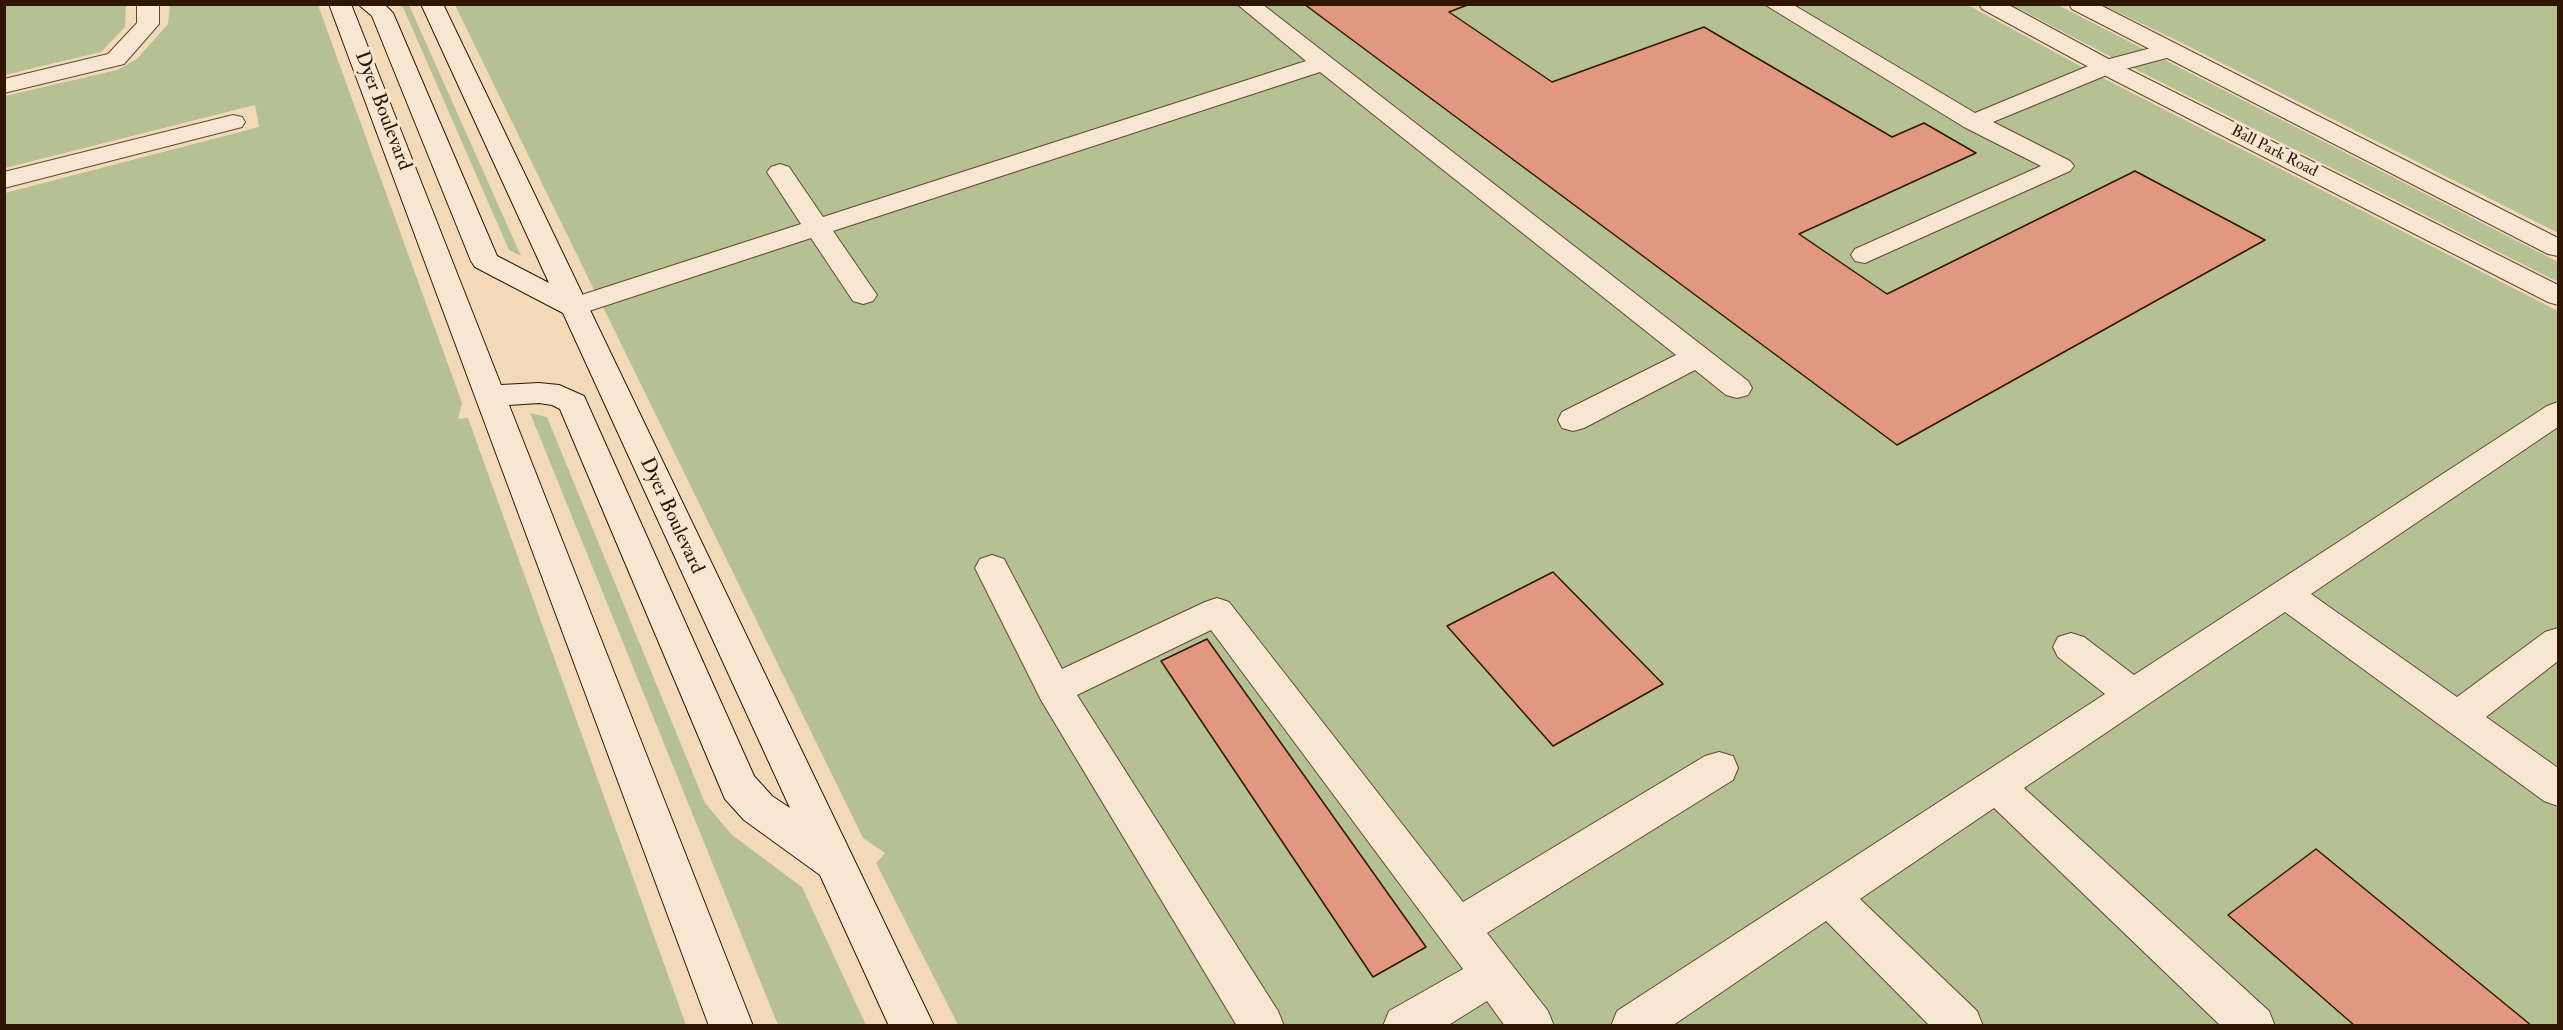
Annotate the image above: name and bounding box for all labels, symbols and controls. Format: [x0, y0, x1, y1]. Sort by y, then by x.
street label: Dyer Boulevard [348, 48, 416, 174]
street label: Ball Park Road [2228, 122, 2320, 182]
street label: Dyer Boulevard [634, 454, 708, 578]

